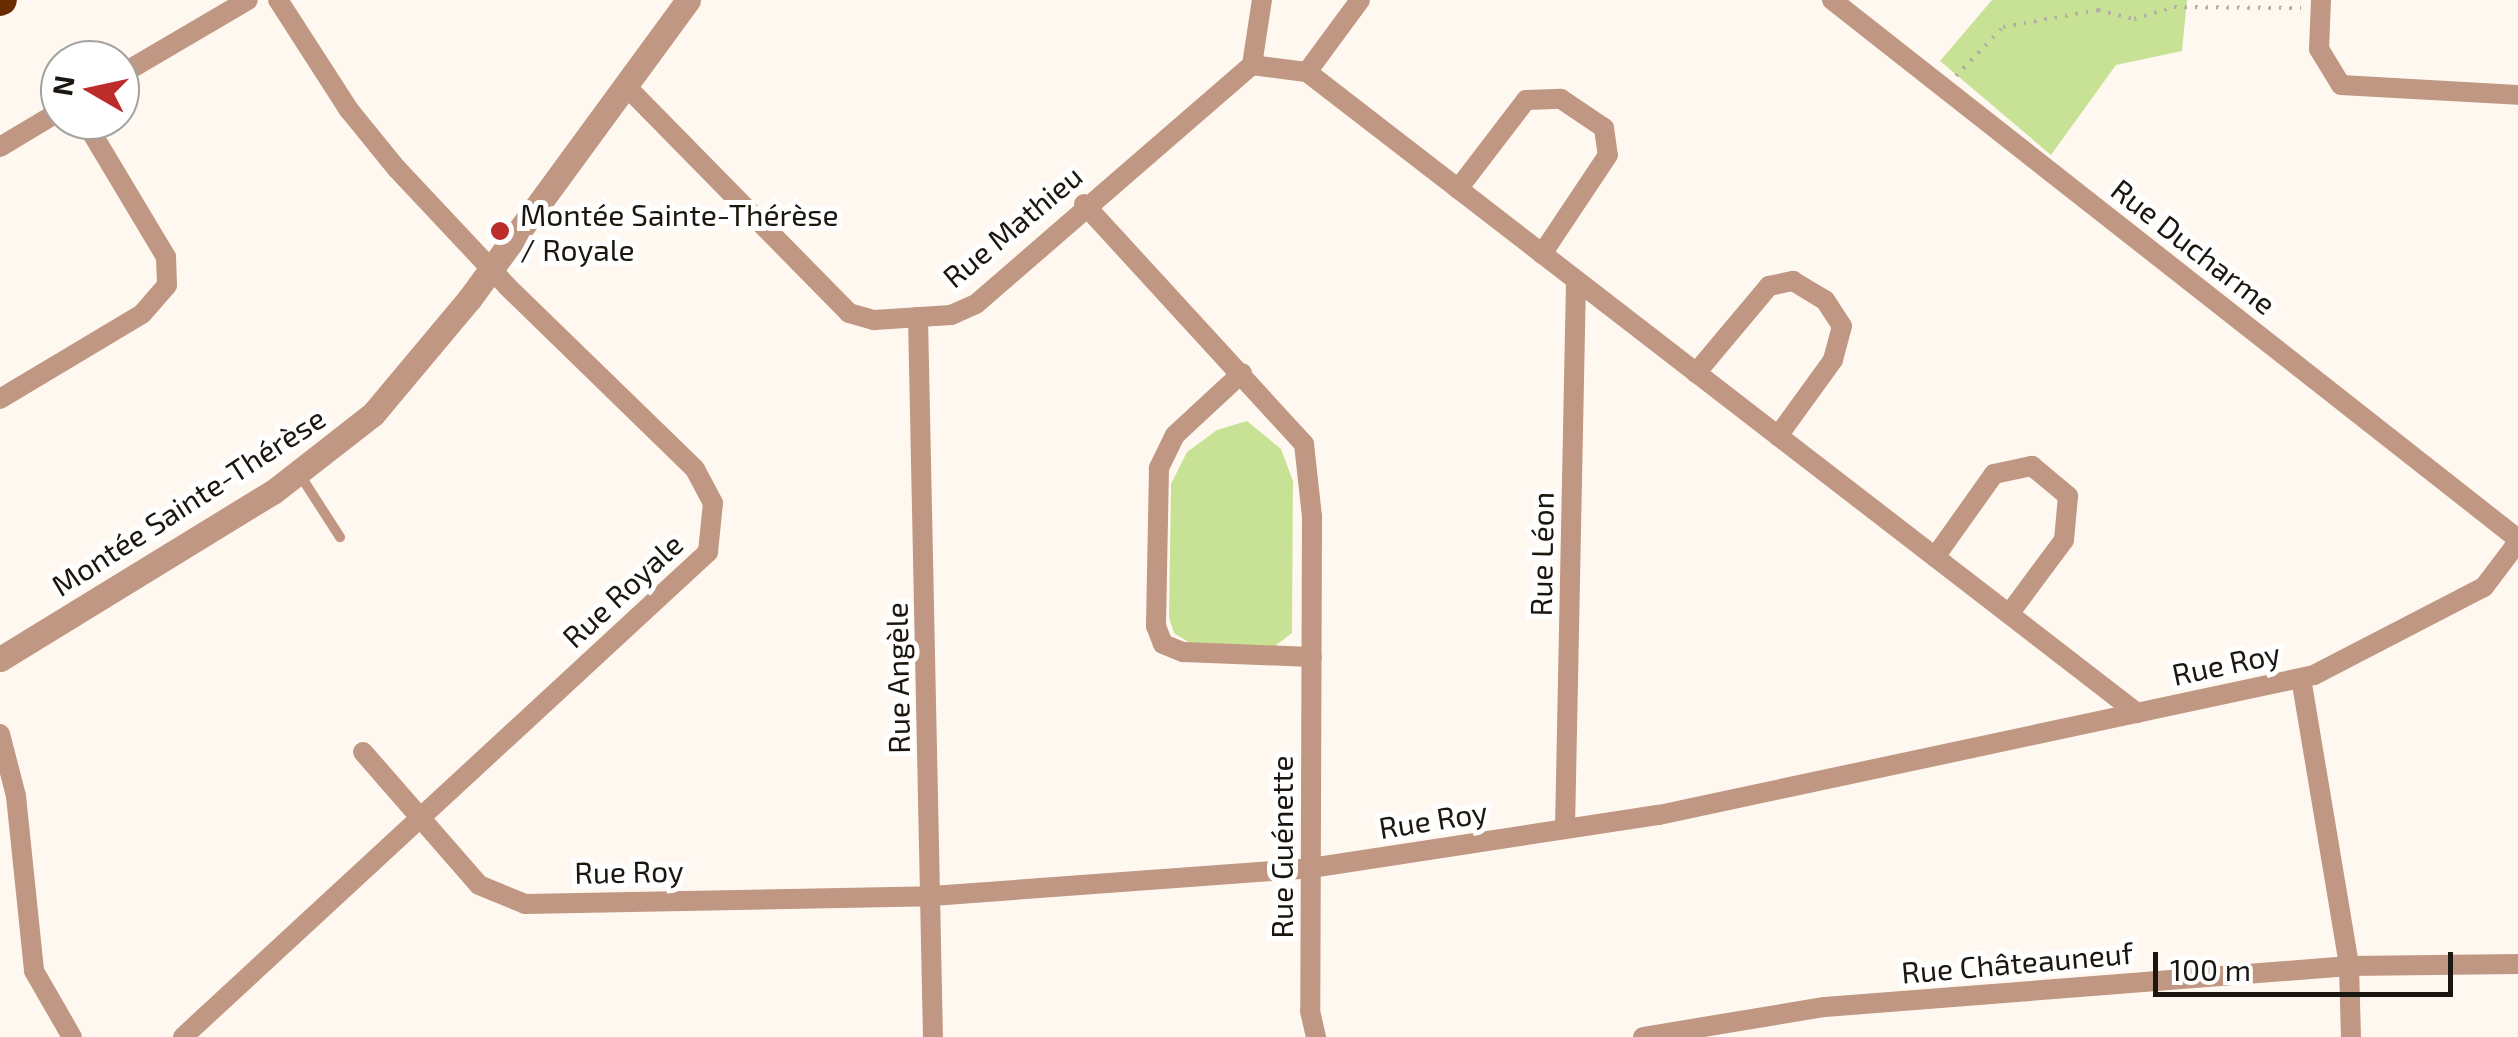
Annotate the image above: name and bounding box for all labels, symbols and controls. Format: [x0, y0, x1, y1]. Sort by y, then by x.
north arrow [40, 40, 140, 140]
text: N [44, 73, 81, 98]
street label: Rue Mathieu [935, 157, 1089, 295]
street label: Rue Ducharme [2105, 171, 2283, 321]
place label: Montée Sainte-Thérèse / Royale [520, 196, 839, 266]
marker: Montée Sainte-Thérèse / Royale [489, 220, 511, 242]
street label: Montée Sainte-Thérèse [45, 399, 331, 603]
street label: Rue Léon [1522, 492, 1560, 616]
street label: Rue Royale [555, 525, 689, 655]
street label: Rue Angèle [878, 602, 916, 754]
street label: Rue Roy [2169, 634, 2283, 692]
street label: Rue Guénette [1263, 756, 1299, 938]
street label: Rue Roy [1376, 793, 1490, 845]
street label: Rue Roy [574, 852, 684, 890]
scale bar [2158, 932, 2458, 994]
street label: Rue Châteauneuf [1900, 934, 2134, 990]
text: 100 m [2170, 951, 2251, 987]

